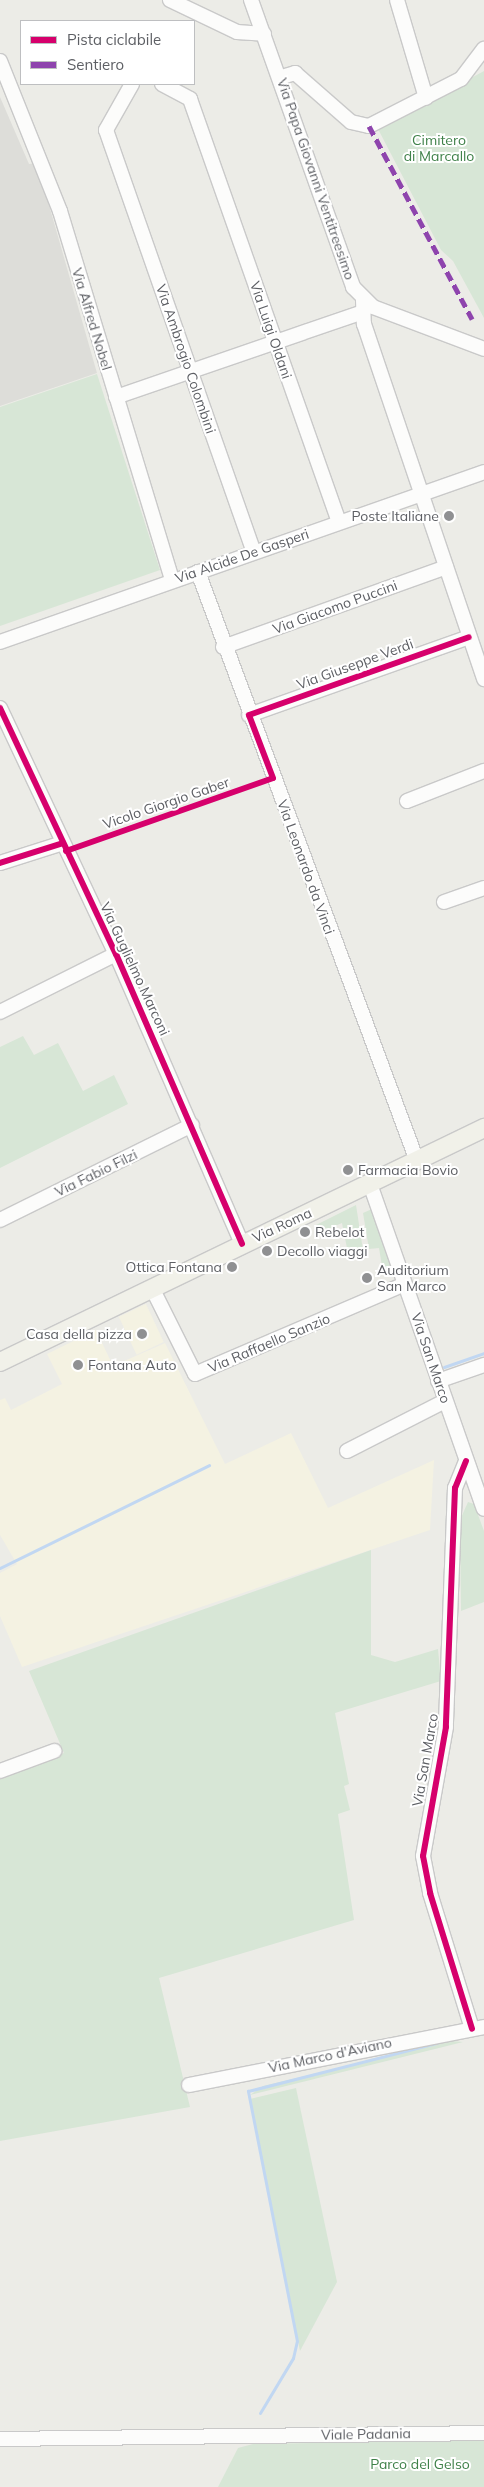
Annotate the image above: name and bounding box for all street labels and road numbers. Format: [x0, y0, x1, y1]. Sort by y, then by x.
street label: Via Papa Giovanni Ventitreesimo [274, 76, 358, 282]
street label: Via Alfred Nobel [68, 266, 116, 372]
street label: Via Luigi Oldani [246, 279, 296, 381]
street label: Via Ambrogio Colombini [153, 282, 219, 436]
street label: Via Alcide De Gasperi [173, 525, 311, 587]
street label: Via Giacomo Puccini [270, 577, 400, 637]
street label: Via Giuseppe Verdi [294, 635, 416, 693]
street label: Vicolo Giorgio Gaber [101, 773, 231, 833]
street label: Via Leonardo da Vinci [274, 797, 338, 937]
street label: Via Guglielmo Marconi [97, 900, 173, 1038]
street label: Via Fabio Filzi [52, 1146, 140, 1200]
street label: Via Roma [250, 1204, 314, 1246]
street label: Via Raffaello Sanzio [206, 1310, 332, 1376]
street label: Via San Marco [408, 1311, 454, 1405]
street label: Via San Marco [409, 1712, 441, 1808]
street label: Via Marco d'Aviano [267, 2034, 393, 2076]
street label: Viale Padania [321, 2425, 411, 2443]

